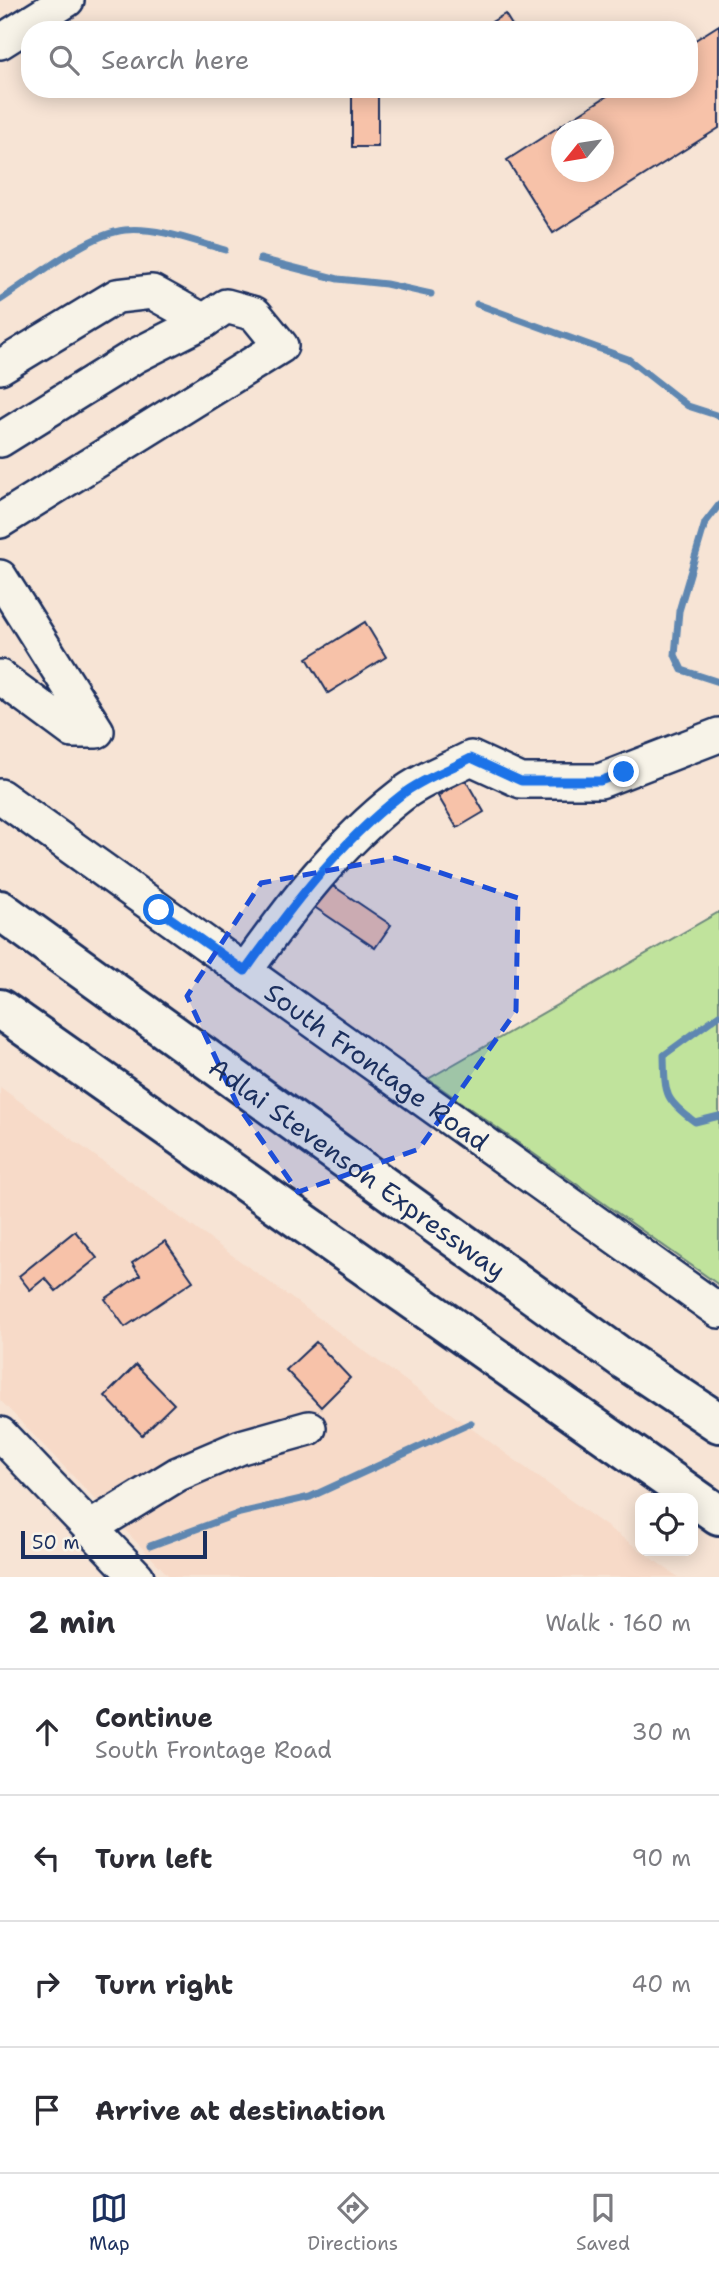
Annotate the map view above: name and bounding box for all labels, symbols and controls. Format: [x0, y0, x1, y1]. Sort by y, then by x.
search box [21, 21, 698, 98]
icon: search [45, 41, 83, 79]
text: Search here [101, 42, 250, 77]
north arrow [551, 119, 614, 182]
route end [608, 756, 639, 787]
route start [143, 894, 174, 925]
street label: South Frontage Road [258, 974, 496, 1158]
street label: Adlai Stevenson Expressway [202, 1049, 513, 1287]
map controls [635, 1493, 698, 1556]
button: locate [635, 1493, 698, 1556]
scale bar [21, 1528, 206, 1560]
text: 50 m [32, 1530, 80, 1555]
text: 2 min [28, 1602, 115, 1643]
text: Walk · 160 m [545, 1608, 691, 1638]
text: Continue [95, 1700, 213, 1735]
icon: ahead [28, 1713, 66, 1751]
text: 30 m [632, 1717, 691, 1747]
text: South Frontage Road [95, 1735, 332, 1765]
icon: left [28, 1839, 66, 1877]
text: Turn left [95, 1841, 212, 1876]
text: 90 m [631, 1843, 691, 1873]
icon: right [28, 1965, 66, 2003]
text: Turn right [95, 1967, 233, 2002]
text: 40 m [631, 1969, 691, 1999]
icon: arrive [28, 2091, 66, 2129]
text: Arrive at destination [95, 2093, 385, 2128]
tab: Map [89, 2189, 130, 2256]
tab: Directions [308, 2189, 398, 2256]
tab: Saved [576, 2189, 630, 2256]

